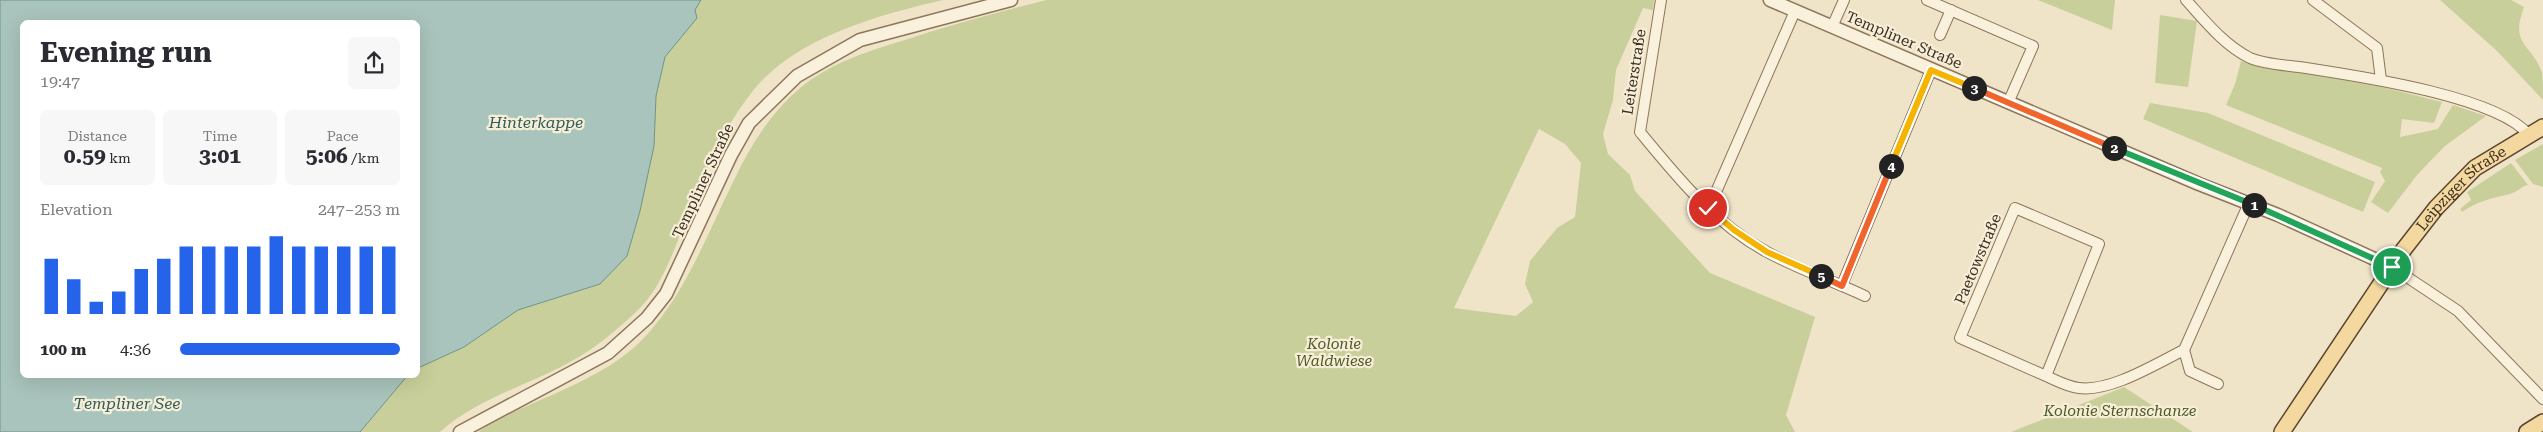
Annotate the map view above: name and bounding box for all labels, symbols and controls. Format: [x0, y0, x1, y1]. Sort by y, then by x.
street label: Templiner Straße [1843, 7, 1965, 73]
street label: Leiterstraße [1618, 28, 1650, 116]
text: Evening run [40, 36, 212, 69]
button: share [348, 37, 400, 89]
text: 19:47 [40, 72, 80, 91]
pin: 3 [1962, 76, 1986, 100]
text: 3 [1971, 80, 1978, 96]
water label: Hinterkappe [488, 113, 583, 132]
street label: Templiner Straße [668, 121, 738, 241]
text: Distance [68, 128, 127, 144]
text: Time [203, 128, 237, 144]
text: Pace [327, 128, 358, 144]
pin: 2 [2102, 136, 2126, 160]
text: 2 [2111, 140, 2118, 156]
street label: Leipziger Straße [2413, 142, 2509, 234]
text: 0.59 [64, 144, 106, 168]
text: 3:01 [199, 144, 241, 168]
text: 5:06 [306, 144, 348, 168]
text: km [106, 150, 131, 166]
text: /km [348, 150, 379, 166]
pin: 4 [1878, 154, 1904, 178]
text: 4 [1888, 158, 1895, 174]
pin [1687, 187, 1729, 229]
pin: 1 [2242, 192, 2266, 218]
icon: check [1694, 194, 1722, 222]
text: 1 [2251, 197, 2258, 213]
text: Elevation [40, 200, 113, 219]
text: 247–253 m [318, 200, 400, 219]
street label: Paetowstraße [1951, 211, 2005, 307]
pin [2371, 246, 2413, 288]
icon: arrive [2378, 253, 2406, 281]
pin: 5 [1808, 264, 1834, 288]
text: 5 [1818, 268, 1825, 284]
park label: Kolonie Waldwiese [1296, 335, 1373, 370]
text: 100 m [40, 340, 86, 359]
text: 4:36 [120, 340, 151, 359]
water label: Templiner See [74, 394, 180, 413]
park label: Kolonie Sternschanze [2043, 402, 2197, 420]

